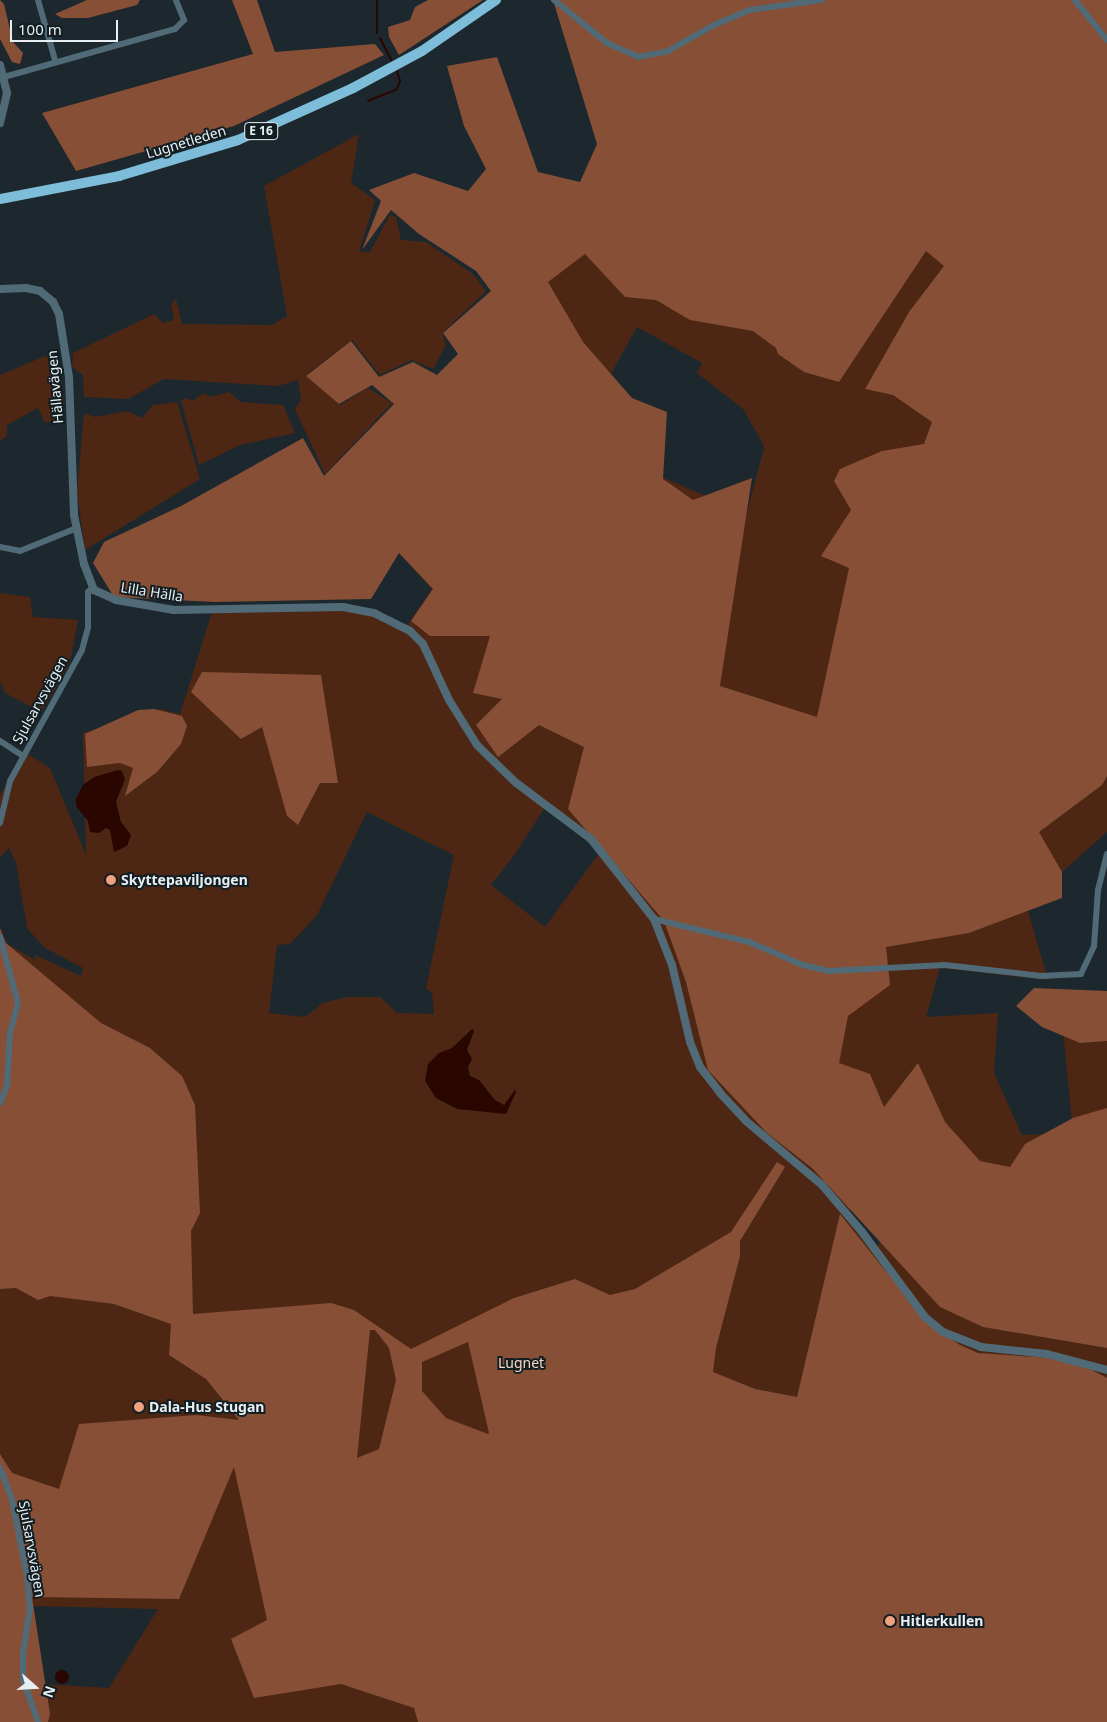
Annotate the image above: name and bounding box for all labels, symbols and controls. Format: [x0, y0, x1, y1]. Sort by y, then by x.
scale bar [12, 10, 120, 42]
text: 100 m [18, 19, 62, 39]
street label: Lugnetleden [144, 122, 228, 162]
road number: E 16 [244, 122, 278, 140]
street label: Hällavägen [43, 350, 67, 424]
street label: Lilla Hälla [120, 579, 184, 605]
street label: Sjulsarvsvägen [9, 653, 71, 747]
place label: Skyttepaviljongen [121, 872, 248, 888]
marker: Skyttepaviljongen [105, 874, 117, 886]
park label: Lugnet [498, 1355, 544, 1371]
place label: Dala-Hus Stugan [149, 1399, 264, 1415]
marker: Dala-Hus Stugan [133, 1401, 145, 1413]
street label: Sjulsarvsvägen [15, 1499, 49, 1599]
place label: Hitlerkullen [900, 1613, 983, 1629]
marker: Hitlerkullen [884, 1615, 896, 1627]
north arrow [10, 1662, 60, 1712]
text: N [39, 1684, 60, 1701]

